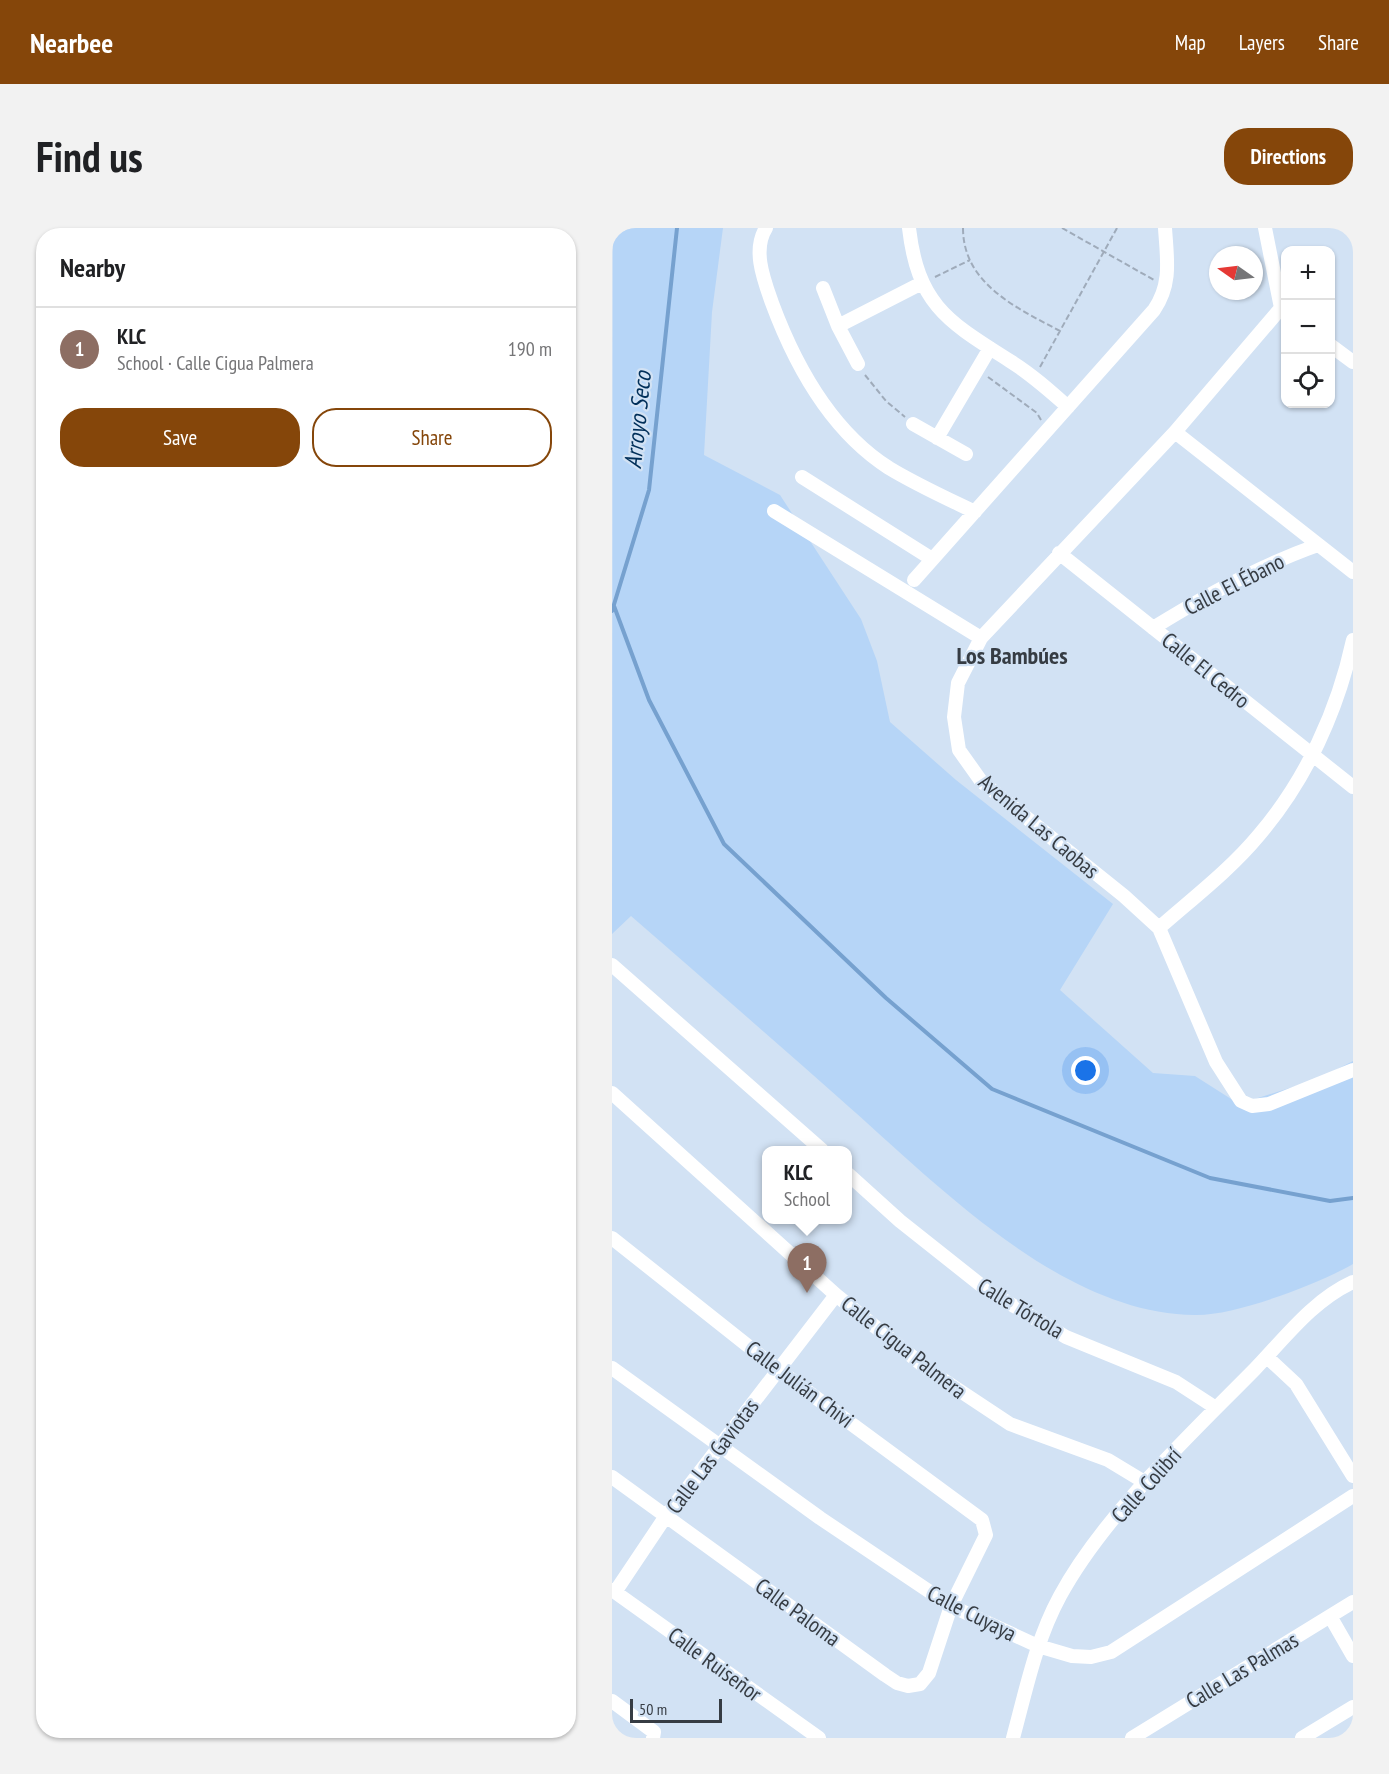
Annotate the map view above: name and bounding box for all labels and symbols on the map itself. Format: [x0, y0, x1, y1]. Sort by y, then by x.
north arrow [1209, 246, 1263, 300]
water label: Arroyo Seco [617, 368, 658, 470]
street label: Calle El Ébano [1179, 547, 1289, 621]
street label: Calle El Cedro [1156, 626, 1256, 714]
district label: Los Bambúes [956, 640, 1068, 671]
street label: Avenida Las Caobas [973, 768, 1105, 884]
your location [1071, 1056, 1100, 1085]
pin: 1 [788, 1244, 826, 1293]
street label: Calle Tórtola [973, 1271, 1069, 1345]
street label: Calle Cigua Palmera [836, 1289, 972, 1405]
street label: Calle Julián Chivi [740, 1334, 860, 1434]
street label: Calle Las Gaviotas [660, 1393, 764, 1519]
street label: Calle Colibrí [1105, 1441, 1187, 1528]
street label: Calle Paloma [750, 1572, 846, 1652]
street label: Calle Cuyaya [923, 1579, 1021, 1647]
street label: Calle Ruiseñor [663, 1621, 767, 1707]
street label: Calle Las Palmas [1181, 1626, 1303, 1714]
scale bar [630, 1696, 722, 1724]

